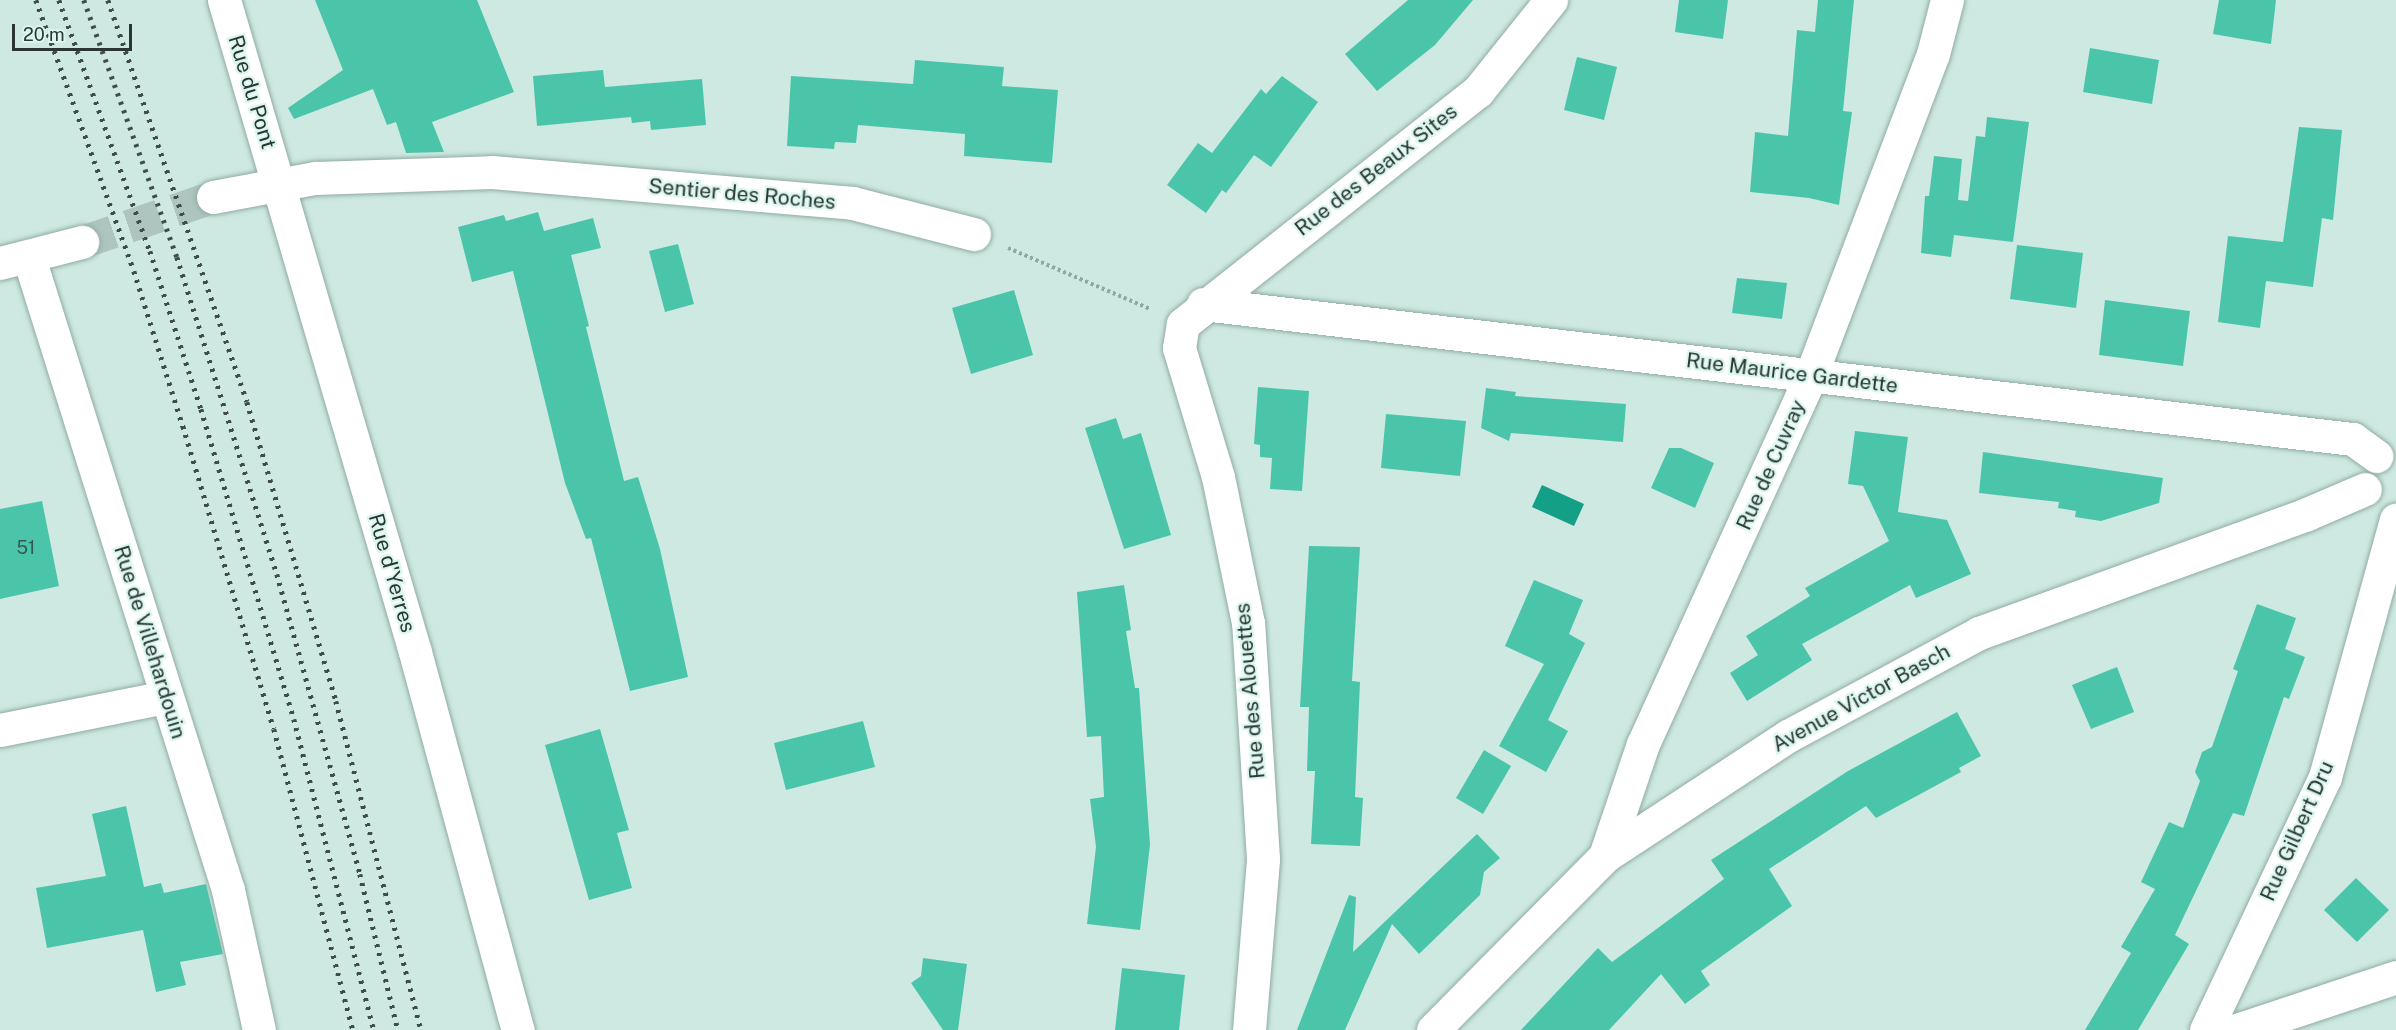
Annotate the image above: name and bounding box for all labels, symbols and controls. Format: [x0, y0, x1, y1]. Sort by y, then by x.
scale bar [15, 12, 135, 50]
text: 20 m [23, 24, 65, 45]
street label: Rue du Pont [223, 32, 281, 152]
street label: Rue des Beaux Sites [1290, 99, 1462, 241]
street label: Sentier des Roches [647, 173, 837, 215]
street label: Rue Maurice Gardette [1685, 347, 1899, 399]
street label: Rue de Cuvray [1731, 396, 1811, 534]
street label: Rue d'Yerres [363, 510, 421, 636]
house number: 51 [17, 537, 35, 559]
street label: Rue de Villehardouin [108, 542, 192, 742]
street label: Rue des Alouettes [1230, 602, 1270, 780]
street label: Avenue Victor Basch [1767, 638, 1955, 758]
street label: Rue Gilbert Dru [2255, 757, 2339, 905]

